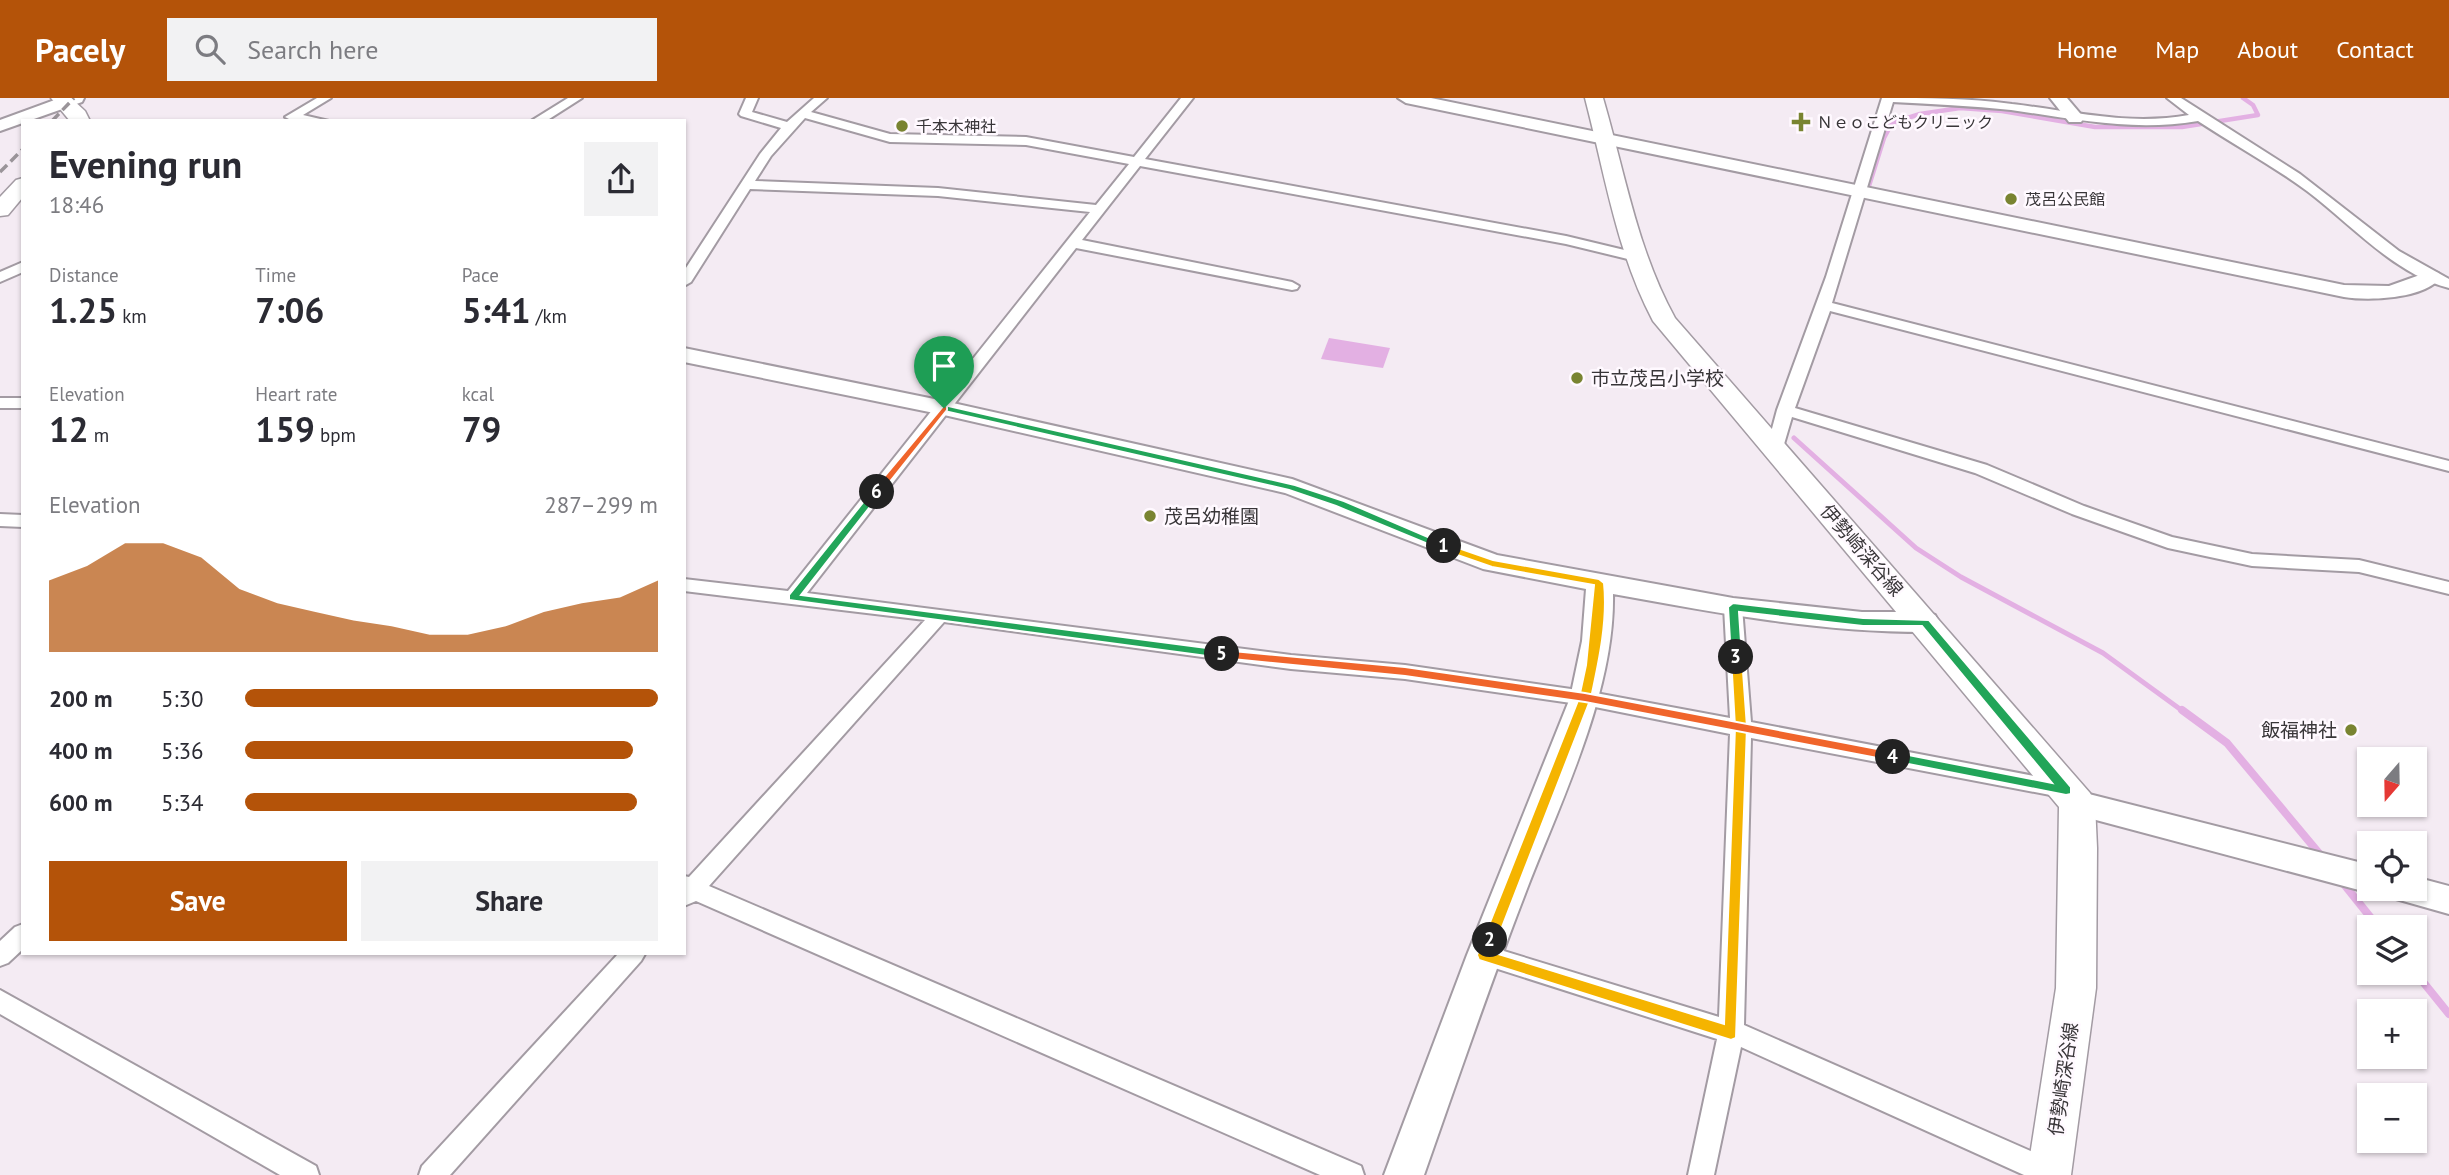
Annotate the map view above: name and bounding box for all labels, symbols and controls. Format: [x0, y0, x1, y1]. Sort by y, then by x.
search box [167, 18, 657, 81]
text: Pacely [35, 28, 125, 71]
icon: search [191, 30, 229, 68]
text: Search here [247, 33, 378, 66]
text: Home [2057, 34, 2117, 65]
text: Map [2155, 34, 2199, 65]
text: About [2237, 34, 2298, 65]
text: Contact [2336, 34, 2414, 65]
marker: Ｎｅｏこどもクリニック [1791, 112, 1811, 132]
place label: Ｎｅｏこどもクリニック [1817, 112, 1993, 132]
place label: 千本木神社 [916, 116, 996, 136]
marker: 千本木神社 [894, 118, 910, 134]
text: Evening run [49, 139, 242, 188]
button: share [584, 142, 658, 216]
place label: 茂呂公民館 [2025, 189, 2105, 209]
text: 18:46 [49, 190, 104, 219]
marker: 茂呂公民館 [2003, 191, 2019, 207]
text: Distance [49, 263, 119, 287]
text: Time [255, 263, 296, 287]
text: Pace [462, 263, 499, 287]
text: 1.25 [49, 287, 117, 333]
text: 7:06 [255, 287, 324, 333]
text: 5:41 [462, 287, 531, 333]
text: km [117, 304, 147, 328]
text: /km [531, 304, 567, 328]
pin [914, 336, 974, 408]
icon: arrive [925, 347, 963, 385]
place label: 市立茂呂小学校 [1591, 366, 1724, 390]
marker: 市立茂呂小学校 [1569, 370, 1585, 386]
text: Elevation [49, 382, 125, 406]
text: Heart rate [255, 382, 337, 406]
text: kcal [462, 382, 494, 406]
text: 12 [49, 406, 89, 452]
text: 159 [255, 406, 315, 452]
text: 79 [462, 406, 501, 452]
text: m [89, 423, 109, 447]
text: bpm [315, 423, 356, 447]
pin: 6 [860, 474, 894, 510]
text: 6 [871, 479, 882, 503]
text: Elevation [49, 490, 141, 519]
text: 287–299 m [544, 490, 658, 519]
street label: 伊勢崎深谷線 [1816, 499, 1908, 601]
place label: 茂呂幼稚園 [1164, 504, 1259, 528]
marker: 茂呂幼稚園 [1142, 508, 1158, 524]
pin: 1 [1426, 528, 1462, 564]
text: 1 [1438, 533, 1449, 557]
pin: 5 [1204, 636, 1240, 672]
pin: 3 [1718, 640, 1754, 674]
text: 5 [1216, 641, 1227, 665]
text: 3 [1730, 644, 1741, 668]
text: 200 m [49, 684, 112, 713]
text: 5:30 [161, 684, 204, 713]
place label: 飯福神社 [2261, 718, 2337, 742]
marker: 飯福神社 [2343, 722, 2359, 738]
text: 400 m [49, 736, 112, 765]
text: 5:36 [161, 736, 204, 765]
pin: 4 [1876, 740, 1910, 774]
text: 4 [1887, 744, 1898, 768]
north arrow [2357, 747, 2427, 817]
map controls [2357, 747, 2427, 1153]
text: 600 m [49, 788, 112, 817]
text: 5:34 [161, 788, 204, 817]
button: locate [2357, 831, 2427, 901]
button: Save [49, 861, 347, 941]
button: Share [361, 861, 658, 941]
button: layers [2357, 915, 2427, 985]
pin: 2 [1472, 922, 1508, 958]
text: 2 [1484, 927, 1495, 951]
button: + [2357, 999, 2427, 1069]
street label: 伊勢崎深谷線 [2043, 1021, 2083, 1137]
button: − [2357, 1083, 2427, 1153]

